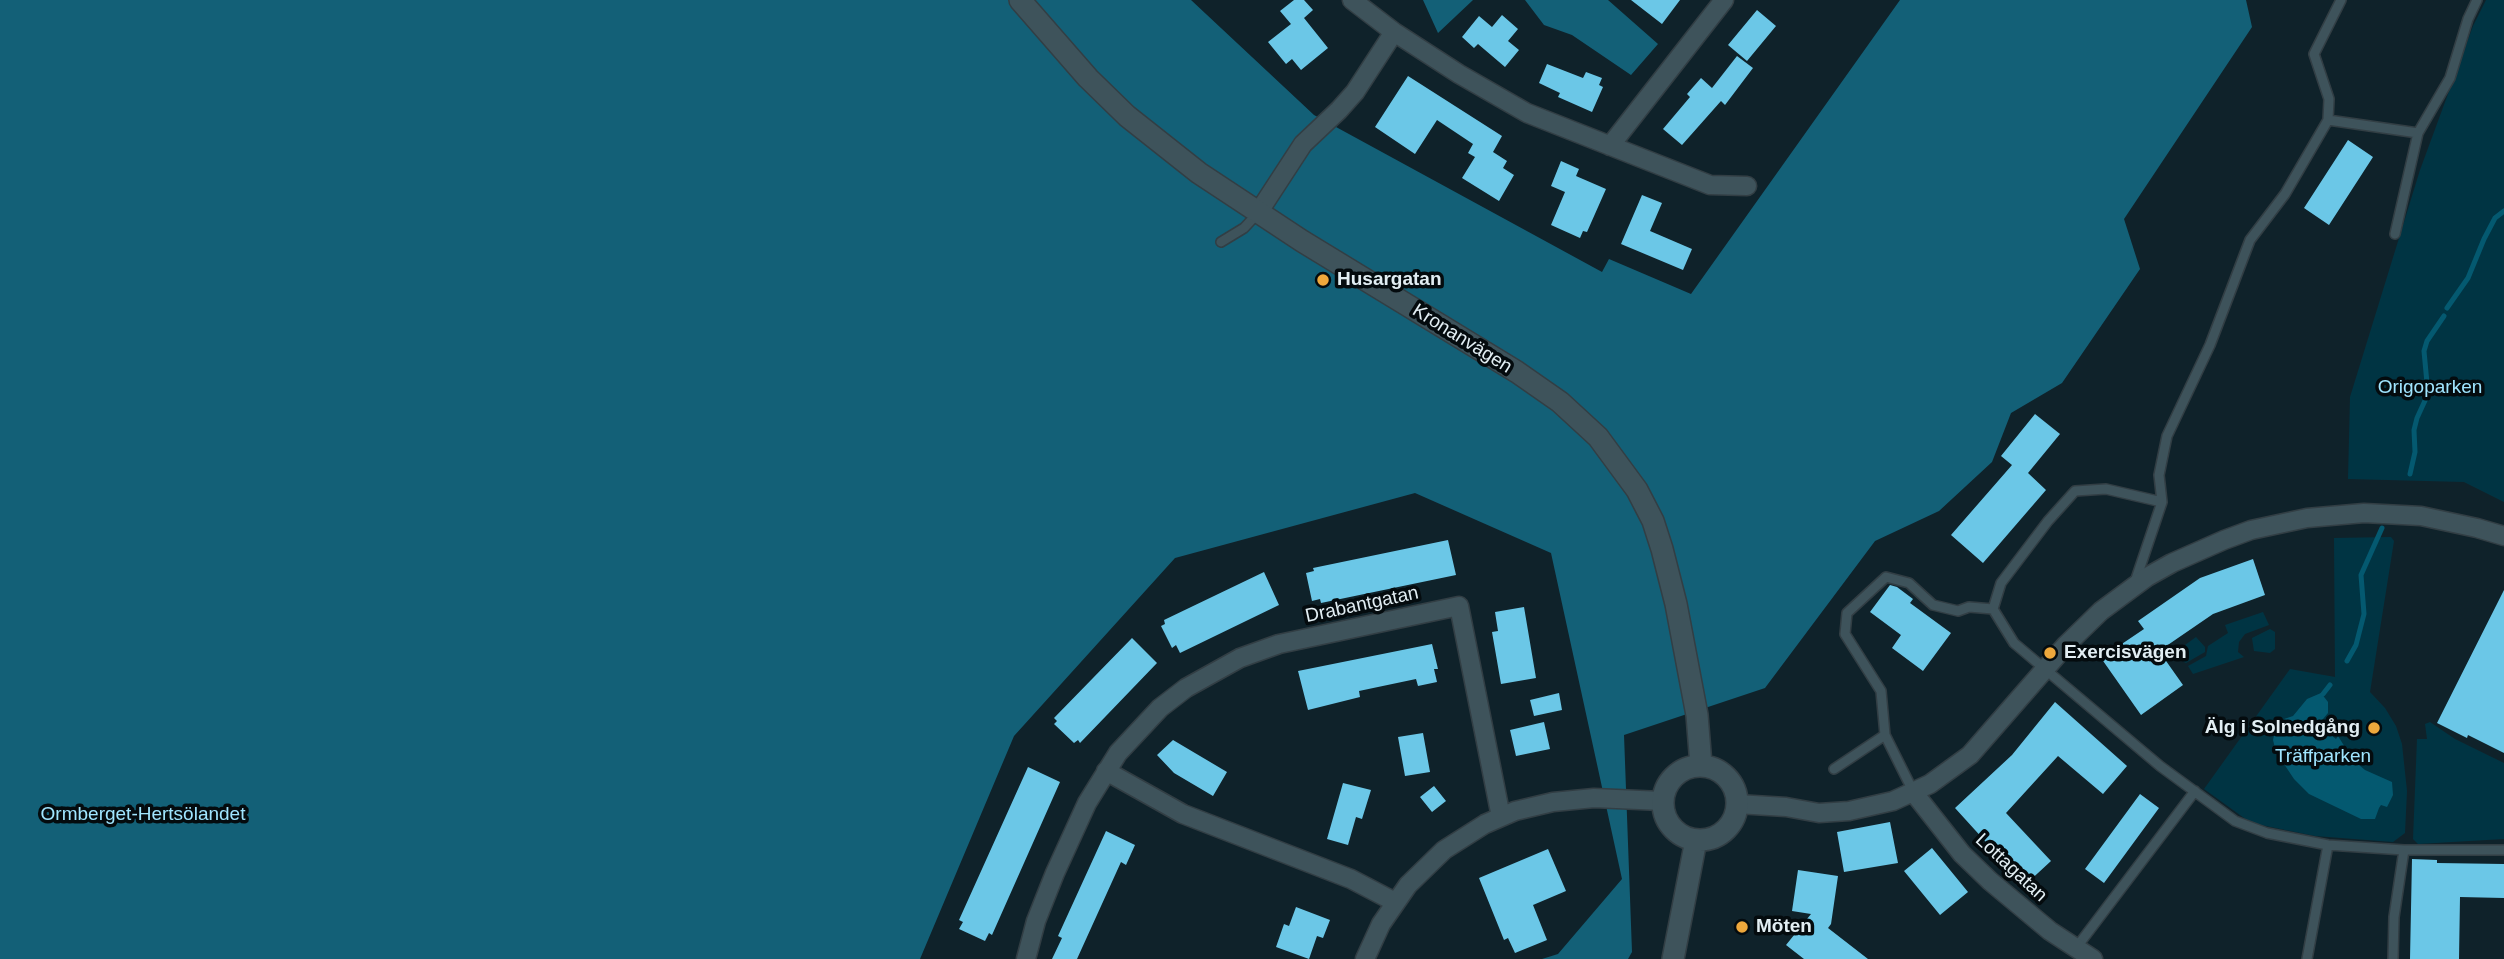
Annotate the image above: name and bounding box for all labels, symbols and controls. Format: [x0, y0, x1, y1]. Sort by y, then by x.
place label: Husargatan [1337, 269, 1442, 291]
marker: Husargatan [1315, 272, 1331, 288]
street label: Kronanvägen [1408, 299, 1516, 379]
park label: Origoparken [2378, 377, 2482, 399]
street label: Drabantgatan [1303, 582, 1421, 628]
place label: Exercisvägen [2064, 642, 2187, 664]
marker: Exercisvägen [2042, 645, 2058, 661]
place label: Älg i Solnedgång [2205, 717, 2360, 739]
marker: Älg i Solnedgång [2366, 720, 2382, 736]
park label: Träffparken [2275, 746, 2371, 768]
park label: Ormberget-Hertsölandet [41, 804, 245, 826]
street label: Lottagatan [1970, 829, 2052, 907]
place label: Möten [1756, 916, 1812, 938]
marker: Möten [1734, 919, 1750, 935]

